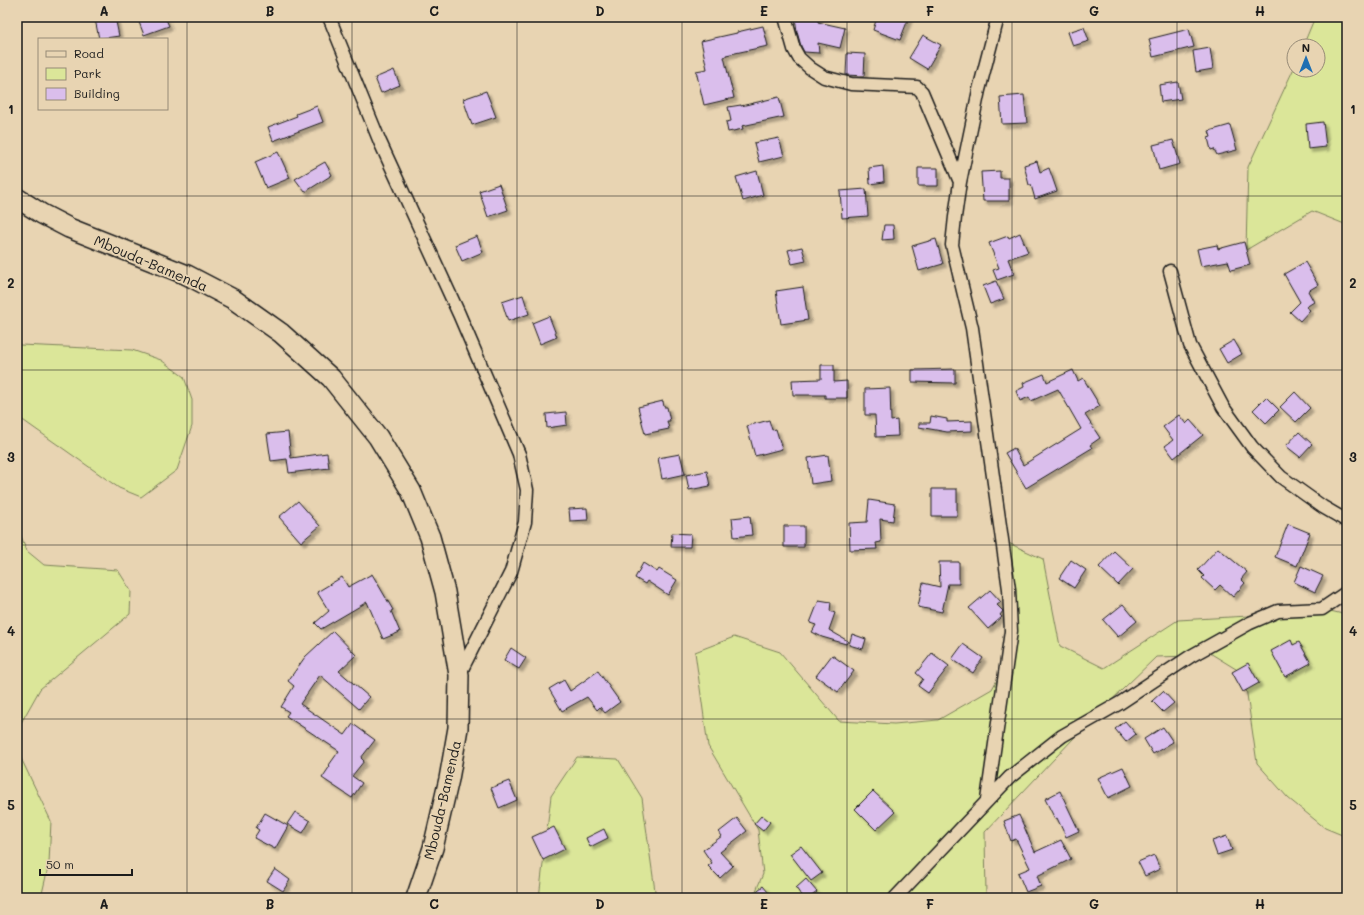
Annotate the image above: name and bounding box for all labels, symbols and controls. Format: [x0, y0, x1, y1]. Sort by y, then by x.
text: A [99, 2, 109, 19]
text: B [266, 2, 275, 19]
text: C [429, 2, 439, 19]
text: D [595, 2, 605, 19]
text: E [760, 2, 768, 19]
text: F [926, 2, 934, 19]
text: G [1089, 2, 1099, 19]
text: H [1255, 2, 1265, 19]
legend [38, 38, 168, 110]
north arrow [1286, 38, 1326, 78]
text: N [1302, 40, 1310, 55]
text: Road [74, 45, 104, 61]
text: Park [74, 65, 101, 81]
text: Building [74, 85, 120, 101]
text: 1 [8, 100, 14, 117]
text: 1 [1350, 100, 1356, 117]
street label: Mbouda-Bamenda [91, 230, 211, 296]
text: 2 [7, 274, 15, 291]
text: 2 [1349, 274, 1357, 291]
text: 3 [7, 448, 15, 465]
text: 3 [1349, 448, 1357, 465]
text: 4 [7, 622, 15, 639]
text: 4 [1349, 622, 1357, 639]
street label: Mbouda-Bamenda [419, 738, 465, 862]
text: 5 [7, 796, 15, 813]
text: 5 [1349, 796, 1357, 813]
scale bar [40, 851, 132, 877]
text: 50 m [46, 856, 74, 872]
text: A [99, 895, 109, 912]
text: B [266, 895, 275, 912]
text: C [429, 895, 439, 912]
text: D [595, 895, 605, 912]
text: E [760, 895, 768, 912]
text: F [926, 895, 934, 912]
text: G [1089, 895, 1099, 912]
text: H [1255, 895, 1265, 912]

